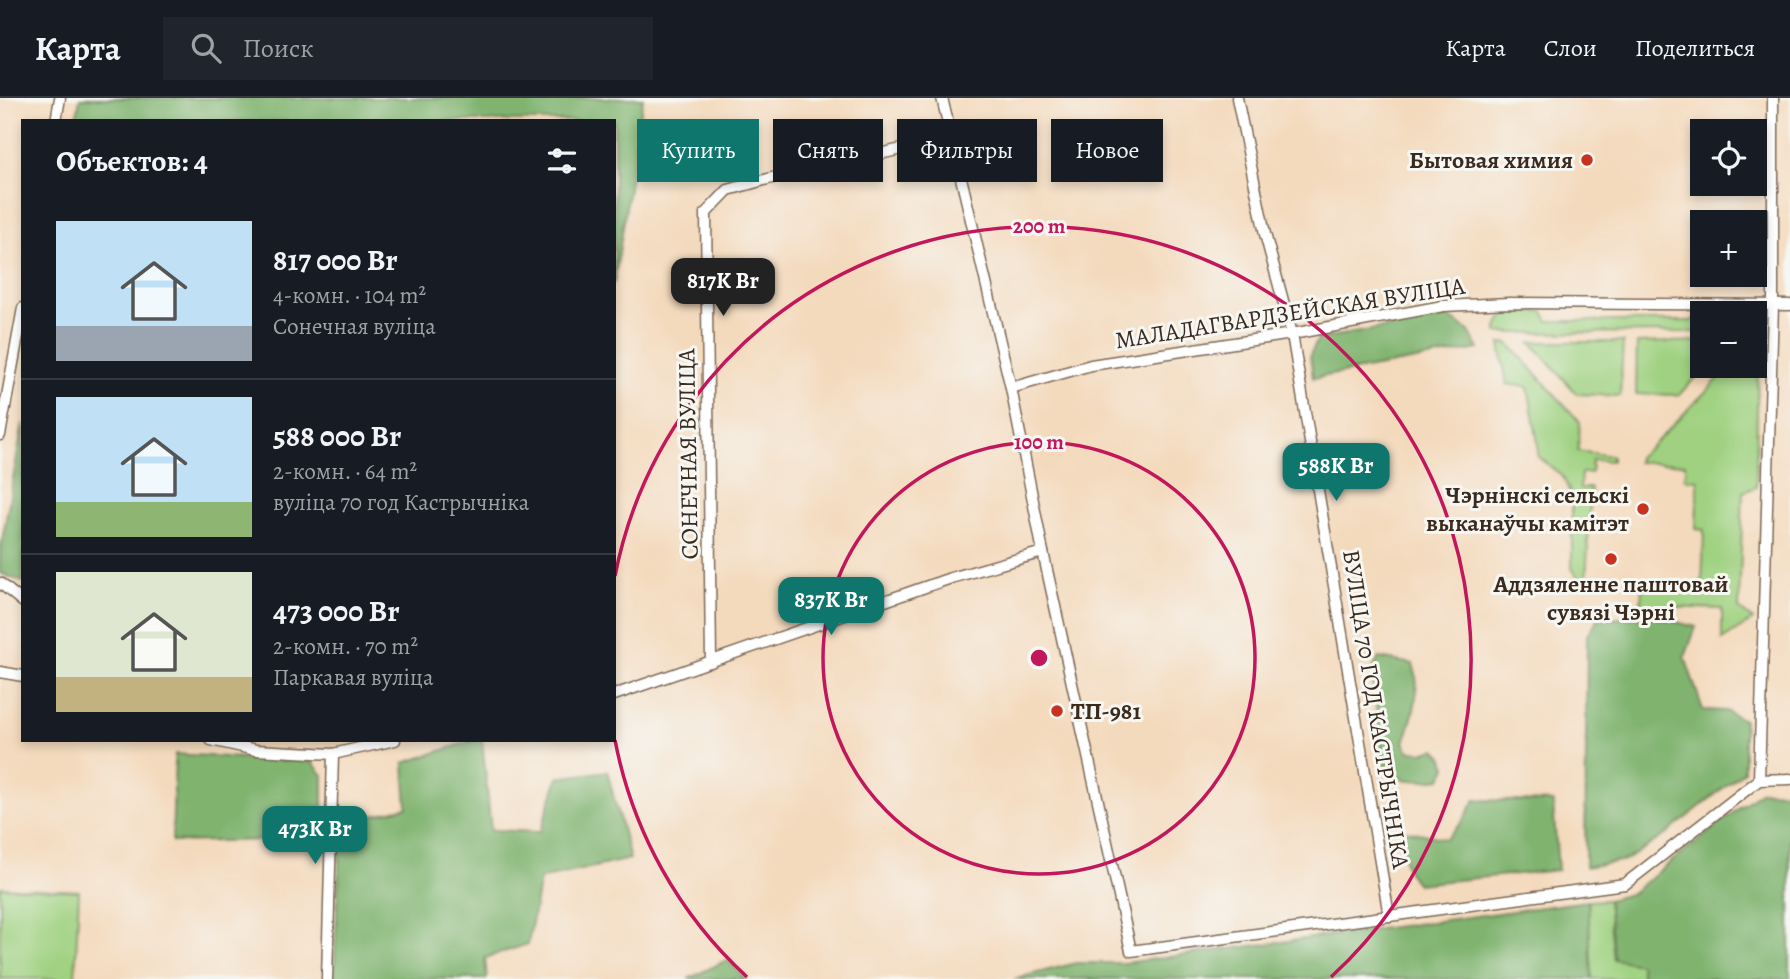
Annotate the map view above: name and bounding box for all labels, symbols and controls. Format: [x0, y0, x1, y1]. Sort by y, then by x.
search box [163, 17, 653, 80]
text: Карта [35, 26, 121, 71]
icon: search [187, 29, 225, 67]
text: Поиск [243, 31, 314, 66]
text: Карта [1445, 32, 1506, 64]
text: Слои [1544, 32, 1597, 64]
text: Поделиться [1635, 32, 1755, 64]
chip: Купить [637, 119, 759, 182]
chip: Снять [773, 119, 883, 182]
chip: Фильтры [897, 119, 1037, 182]
chip: Новое [1051, 119, 1163, 182]
map controls [1690, 119, 1767, 378]
button: locate [1690, 119, 1767, 196]
text: Объектов: 4 [56, 141, 208, 181]
icon: filters [543, 142, 581, 180]
place label: Бытовая химия [1409, 144, 1573, 176]
marker: Бытовая химия [1579, 152, 1595, 168]
button: + [1690, 210, 1767, 287]
text: 200 m [1013, 212, 1066, 240]
text: 817 000 Br [273, 240, 398, 280]
icon: home [112, 249, 196, 333]
pin: 817K Br [658, 258, 788, 318]
text: 817K Br [687, 265, 759, 296]
street label: МАЛАДАГВАРДЗЕЙСКАЯ ВУЛІЦА [1113, 269, 1468, 356]
text: 4-комн. · 104 m² [273, 280, 426, 311]
button: − [1690, 301, 1767, 378]
text: Сонечная вуліца [273, 311, 436, 342]
street label: СОНЕЧНАЯ ВУЛІЦА [670, 347, 706, 560]
text: 588 000 Br [273, 416, 401, 456]
icon: home [112, 425, 196, 509]
text: 100 m [1014, 428, 1064, 456]
pin: 588K Br [1271, 444, 1401, 503]
text: 588K Br [1299, 450, 1373, 481]
text: 2-комн. · 64 m² [273, 456, 417, 487]
place label: Чэрнінскі сельскі выканаўчы камітэт [1426, 479, 1629, 539]
text: вуліца 70 год Кастрычніка [273, 487, 529, 518]
marker: Чэрнінскі сельскі выканаўчы камітэт [1635, 501, 1651, 517]
street label: ВУЛІЦА 70 ГОД КАСТРЫЧНІКА [1335, 547, 1417, 872]
marker: Аддзяленне паштовай сувязі Чэрні [1603, 551, 1619, 567]
place label: Аддзяленне паштовай сувязі Чэрні [1492, 568, 1729, 628]
pin: 837K Br [766, 578, 896, 637]
text: 837K Br [794, 584, 868, 615]
text: 473 000 Br [273, 591, 400, 631]
icon: home [112, 600, 196, 684]
text: 2-комн. · 70 m² [273, 631, 418, 662]
centre of rings [1027, 646, 1051, 670]
text: Паркавая вуліца [273, 662, 434, 693]
place label: ТП-981 [1071, 695, 1141, 727]
marker: ТП-981 [1049, 703, 1065, 719]
pin: 473K Br [250, 806, 380, 866]
text: 473K Br [278, 813, 352, 844]

